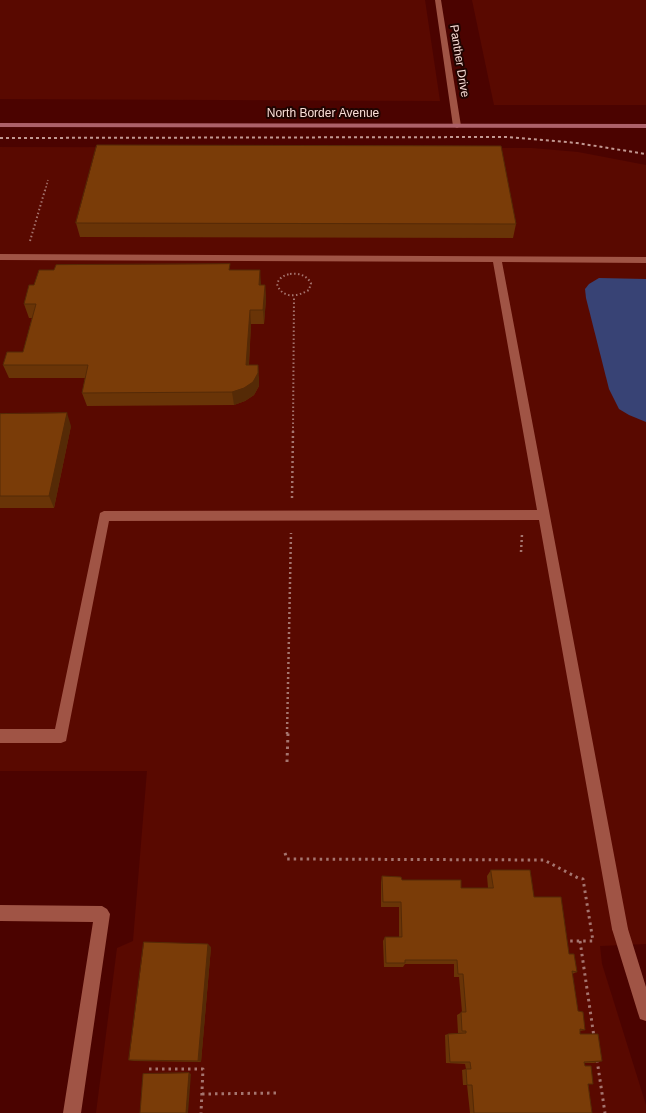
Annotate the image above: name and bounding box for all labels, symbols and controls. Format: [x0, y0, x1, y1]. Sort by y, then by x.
street label: Panther Drive [446, 24, 472, 98]
street label: North Border Avenue [267, 107, 379, 121]

